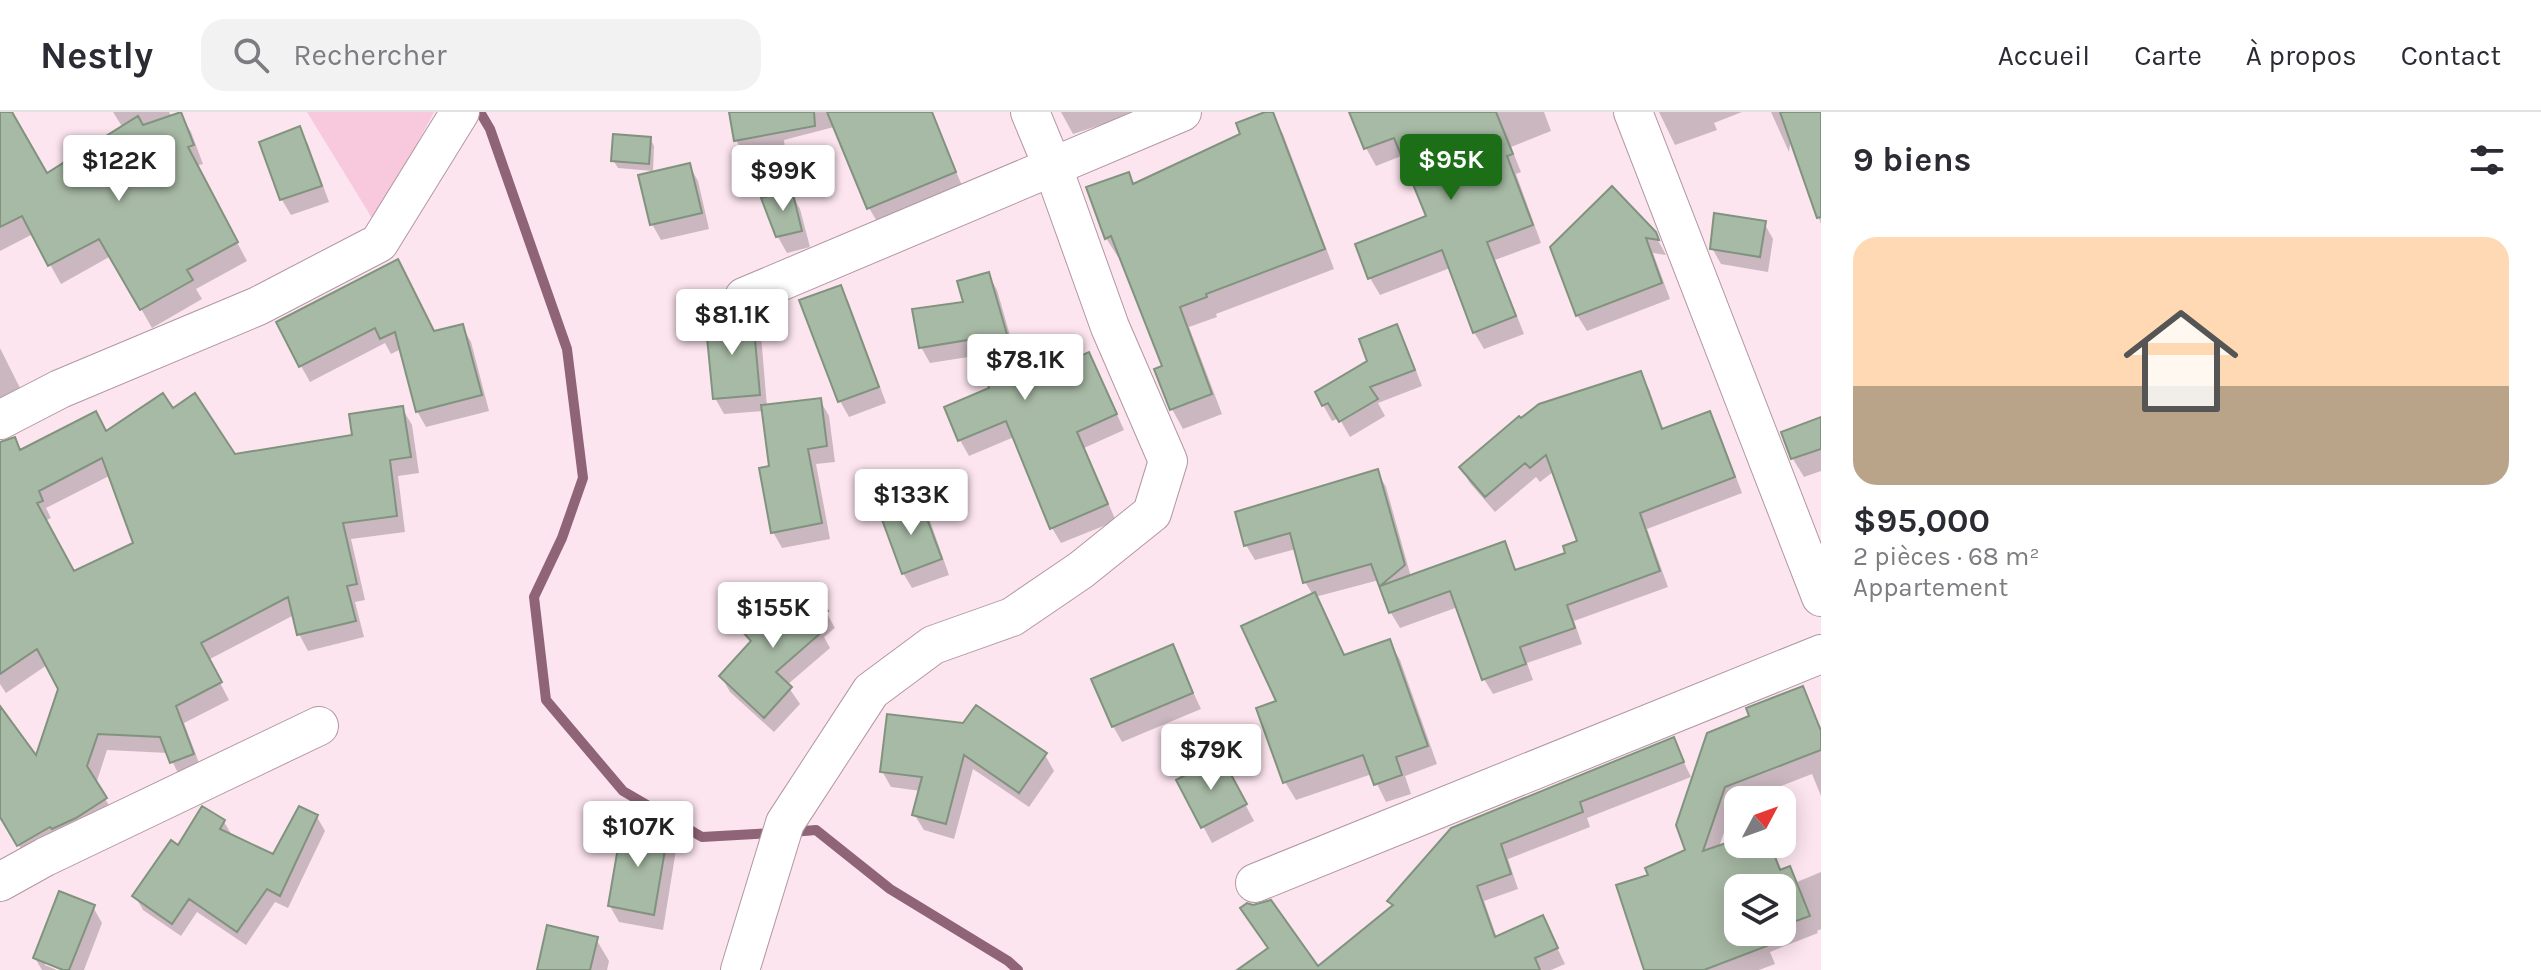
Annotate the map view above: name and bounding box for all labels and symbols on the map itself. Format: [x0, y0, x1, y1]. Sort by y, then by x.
pin: $95K [1404, 134, 1498, 202]
pin: $122K [63, 135, 175, 203]
pin: $99K [736, 145, 830, 213]
pin: $81.1K [667, 289, 797, 357]
pin: $78.1K [960, 334, 1090, 402]
pin: $133K [855, 469, 967, 537]
pin: $155K [717, 582, 829, 650]
pin: $79K [1164, 724, 1258, 792]
north arrow [1724, 786, 1796, 858]
pin: $107K [582, 801, 694, 869]

